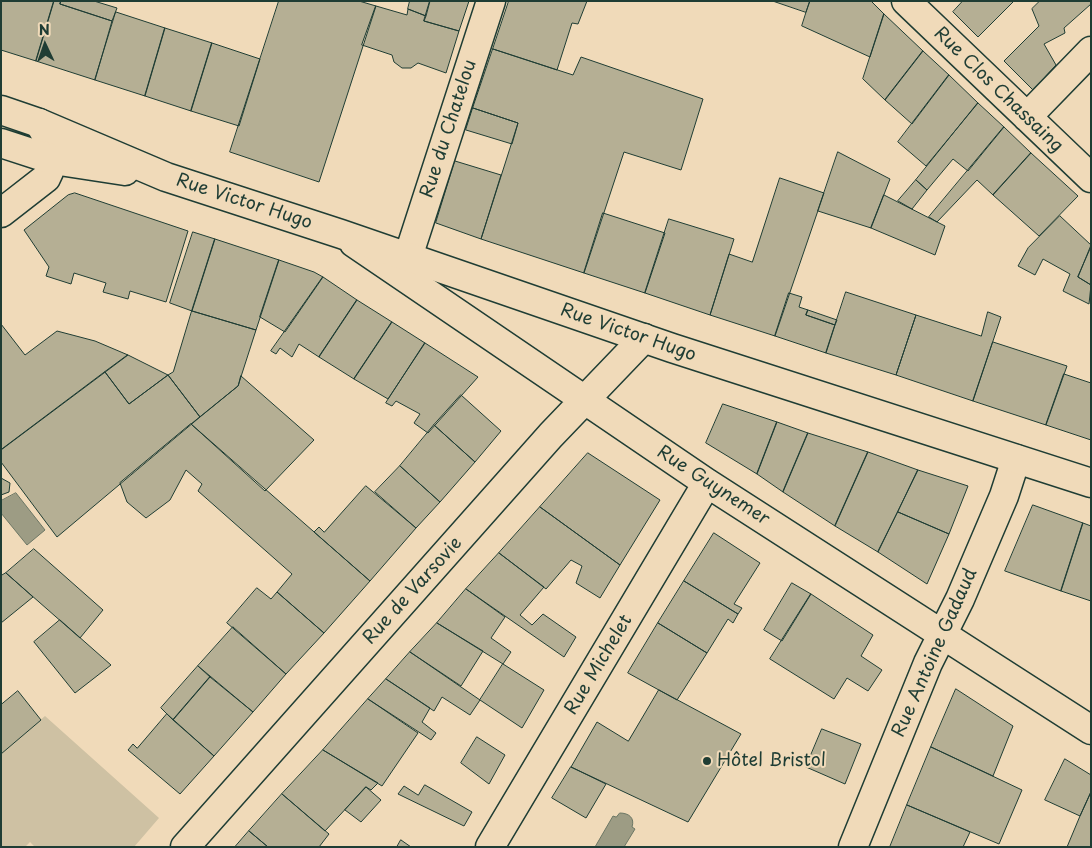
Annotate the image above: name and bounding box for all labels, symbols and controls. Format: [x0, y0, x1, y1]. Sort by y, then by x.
text: N [38, 19, 50, 40]
north arrow [20, 20, 70, 70]
street label: Rue Clos Chassaing [929, 23, 1067, 157]
street label: Rue du Chatelou [416, 57, 482, 201]
street label: Rue Victor Hugo [173, 170, 315, 234]
street label: Rue Victor Hugo [557, 300, 699, 366]
street label: Rue Guynemer [653, 442, 773, 530]
street label: Rue de Varsovie [359, 533, 467, 649]
street label: Rue Antoine Gadaud [888, 565, 982, 741]
street label: Rue Michelet [561, 611, 637, 719]
place label: Hôtel Bristol [717, 750, 826, 772]
marker: Hôtel Bristol [701, 755, 713, 767]

